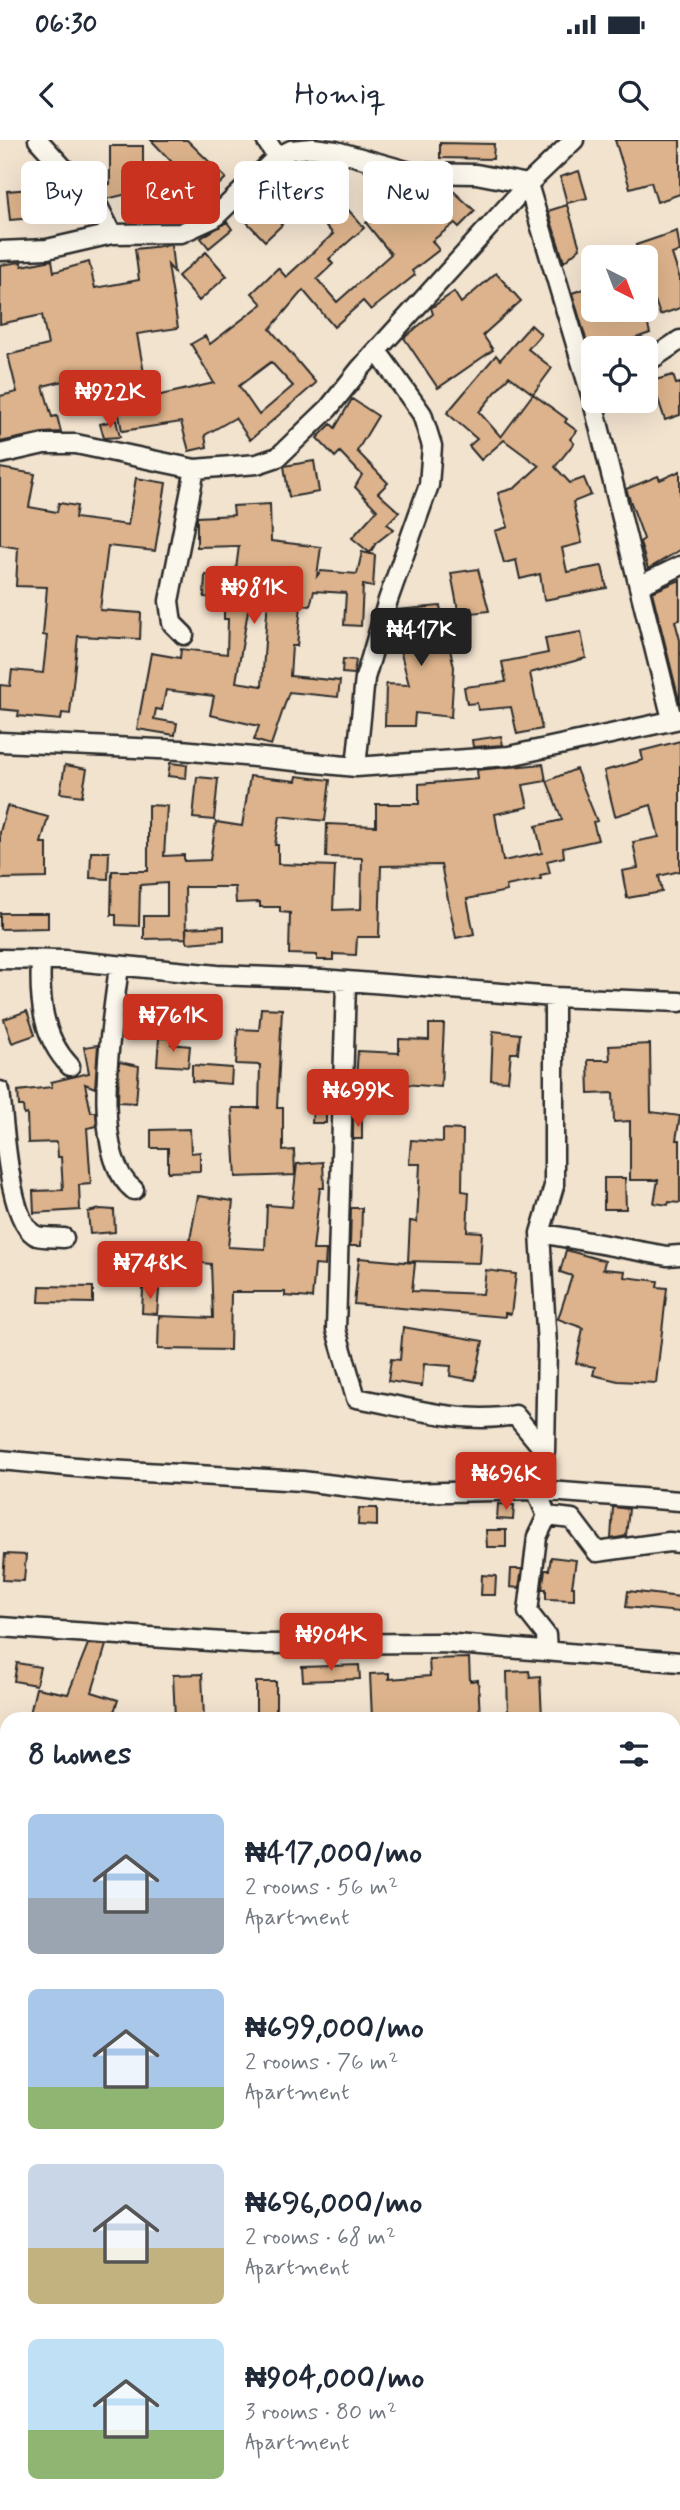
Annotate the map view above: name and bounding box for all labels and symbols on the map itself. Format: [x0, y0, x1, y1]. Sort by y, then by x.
north arrow [581, 245, 658, 322]
pin: ₦922K [61, 370, 159, 430]
pin: ₦981K [205, 566, 303, 626]
pin: ₦417K [372, 608, 470, 668]
pin: ₦761K [124, 995, 222, 1054]
pin: ₦699K [309, 1070, 407, 1129]
pin: ₦748K [101, 1242, 199, 1301]
pin: ₦696K [457, 1452, 555, 1512]
pin: ₦904K [282, 1614, 380, 1673]

